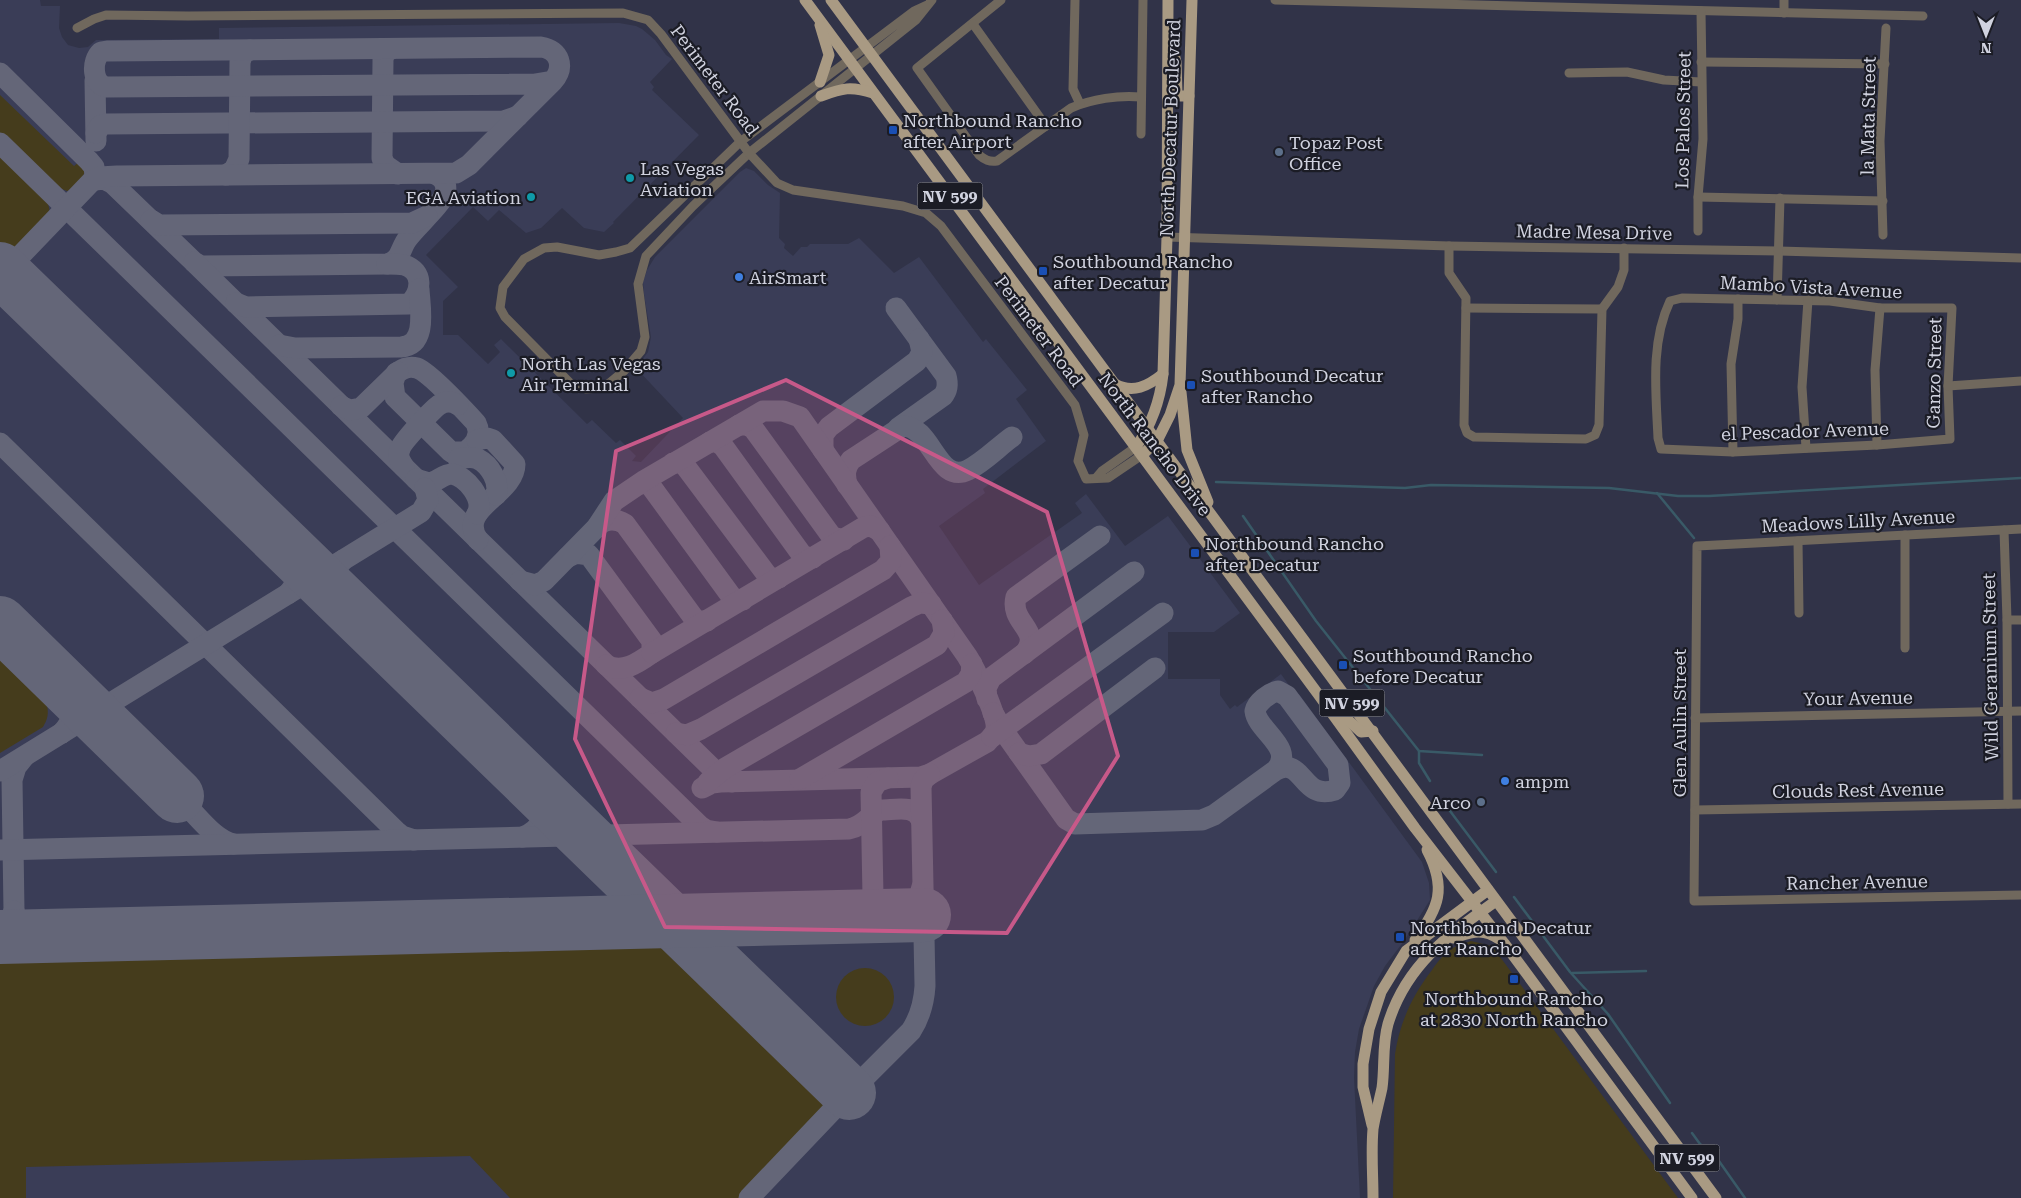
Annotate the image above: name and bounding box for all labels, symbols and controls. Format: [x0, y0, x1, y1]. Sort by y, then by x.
north arrow [1961, 10, 2011, 60]
street label: North Decatur Boulevard [1156, 18, 1184, 237]
street label: Perimeter Road [667, 21, 764, 140]
text: N [1980, 40, 1991, 56]
street label: Los Palos Street [1671, 51, 1695, 189]
street label: la Mata Street [1856, 56, 1880, 176]
place label: Northbound Rancho after Airport [903, 110, 1082, 152]
marker: Northbound Rancho after Airport [887, 124, 899, 136]
place label: Topaz Post Office [1289, 132, 1383, 174]
marker: Topaz Post Office [1273, 146, 1285, 158]
place label: Las Vegas Aviation [640, 158, 724, 200]
marker: Las Vegas Aviation [624, 172, 636, 184]
road number: NV 599 [918, 182, 982, 210]
place label: EGA Aviation [406, 187, 521, 208]
marker: EGA Aviation [525, 191, 537, 203]
street label: Madre Mesa Drive [1516, 220, 1672, 244]
place label: Southbound Rancho after Decatur [1053, 251, 1233, 293]
marker: Southbound Rancho after Decatur [1037, 265, 1049, 277]
place label: AirSmart [749, 267, 827, 288]
marker: AirSmart [733, 271, 745, 283]
street label: Perimeter Road [991, 272, 1088, 391]
street label: Mambo Vista Avenue [1719, 272, 1903, 302]
street label: Ganzo Street [1923, 317, 1945, 429]
place label: North Las Vegas Air Terminal [521, 353, 661, 395]
place label: Southbound Decatur after Rancho [1201, 365, 1383, 407]
marker: North Las Vegas Air Terminal [505, 367, 517, 379]
street label: North Rancho Drive [1094, 368, 1216, 520]
marker: Southbound Decatur after Rancho [1185, 379, 1197, 391]
street label: el Pescador Avenue [1721, 418, 1889, 444]
street label: Meadows Lilly Avenue [1760, 505, 1956, 537]
place label: Northbound Rancho after Decatur [1205, 533, 1384, 575]
marker: Northbound Rancho after Decatur [1189, 547, 1201, 559]
street label: Wild Geranium Street [1978, 573, 2002, 761]
place label: Southbound Rancho before Decatur [1353, 645, 1533, 687]
street label: Glen Aulin Street [1669, 649, 1690, 797]
marker: Southbound Rancho before Decatur [1337, 659, 1349, 671]
street label: Your Avenue [1803, 687, 1913, 709]
road number: NV 599 [1320, 690, 1384, 716]
place label: ampm [1515, 771, 1569, 792]
marker: ampm [1499, 775, 1511, 787]
street label: Clouds Rest Avenue [1772, 778, 1944, 802]
place label: Arco [1430, 792, 1471, 813]
marker: Arco [1475, 796, 1487, 808]
street label: Rancher Avenue [1786, 870, 1928, 894]
place label: Northbound Decatur after Rancho [1410, 917, 1592, 959]
marker: Northbound Decatur after Rancho [1394, 931, 1406, 943]
marker: Northbound Rancho at 2830 North Rancho [1508, 973, 1520, 985]
place label: Northbound Rancho at 2830 North Rancho [1420, 988, 1608, 1030]
road number: NV 599 [1654, 1144, 1720, 1172]

